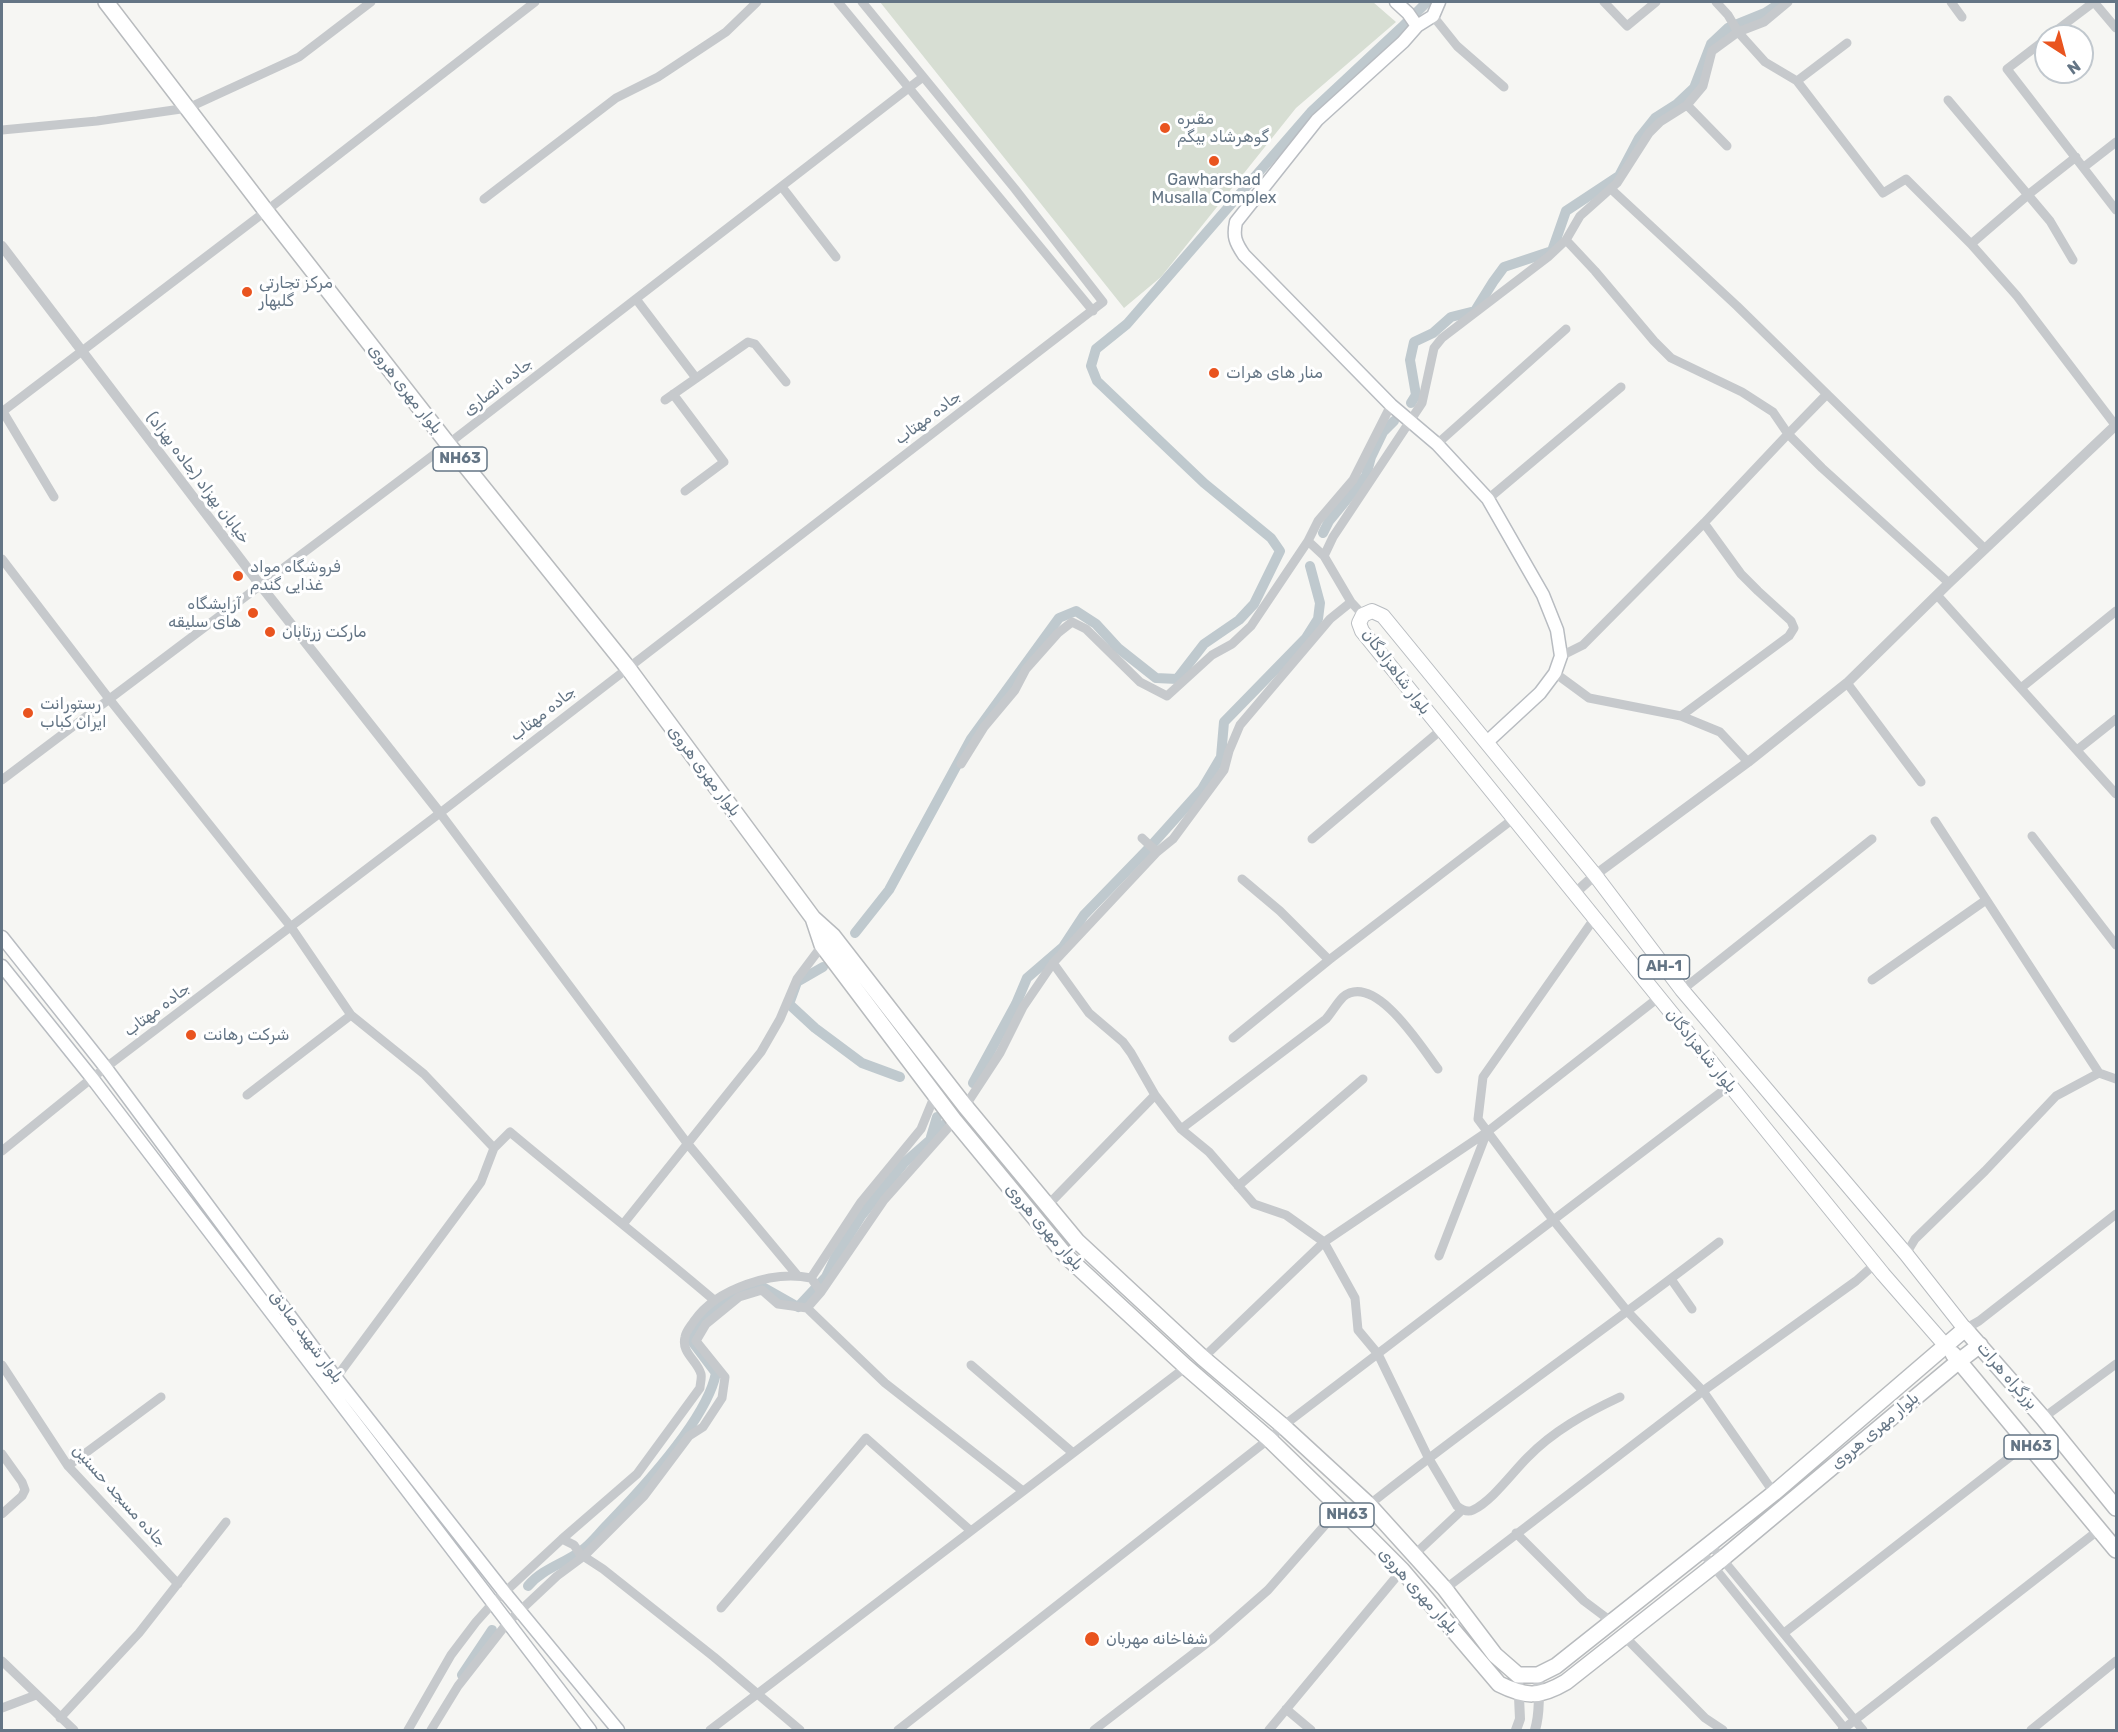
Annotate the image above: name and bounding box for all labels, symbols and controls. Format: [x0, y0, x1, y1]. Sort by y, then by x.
north arrow [2034, 24, 2094, 84]
text: N [2063, 56, 2084, 78]
place label: مقبره گوهرشاد بیگم [1177, 109, 1269, 147]
marker: مقبره گوهرشاد بیگم [1158, 121, 1172, 135]
marker: Gawharshad Musalla Complex [1207, 154, 1221, 168]
place label: Gawharshad Musalla Complex [1152, 170, 1276, 208]
place label: مرکز تجارتی گلبهار [259, 273, 333, 311]
marker: مرکز تجارتی گلبهار [240, 285, 254, 299]
street label: بلوار مهری هروی [364, 340, 446, 438]
street label: جاده انصاری [460, 354, 536, 420]
place label: منار های هرات [1226, 363, 1323, 383]
marker: منار های هرات [1207, 366, 1221, 380]
street label: جاده مهتاب [891, 387, 965, 449]
street label: خیابان بهزاد (جاده بهزاد) [142, 408, 254, 548]
road number: NH63 [433, 447, 487, 471]
place label: فروشگاه مواد غذایی گندم [250, 557, 340, 595]
marker: فروشگاه مواد غذایی گندم [231, 569, 245, 583]
place label: آرایشگاه های سلیقه [168, 594, 241, 632]
marker: آرایشگاه های سلیقه [246, 606, 260, 620]
place label: مارکت زرتابان [282, 622, 366, 642]
marker: مارکت زرتابان [263, 625, 277, 639]
street label: بلوار شاهزادگان [1357, 625, 1435, 719]
street label: جاده مهتاب [506, 683, 580, 745]
place label: رستورانت ایران کباب [40, 694, 107, 732]
marker: رستورانت ایران کباب [21, 706, 35, 720]
street label: بلوار مهری هروی [664, 722, 744, 820]
road number: AH-1 [1638, 955, 1690, 979]
street label: جاده مهتاب [120, 979, 194, 1041]
street label: بلوار شاهزادگان [1661, 1005, 1741, 1097]
place label: شرکت رهانت [203, 1025, 289, 1045]
marker: شرکت رهانت [184, 1028, 198, 1042]
street label: بلوار مهری هروی [1001, 1180, 1087, 1274]
street label: بلوار شهید صادق [265, 1287, 347, 1387]
street label: بزرگراه هرات [1973, 1338, 2041, 1414]
street label: بلوار مهری هروی [1827, 1389, 1923, 1473]
road number: NH63 [2004, 1435, 2058, 1459]
street label: جاده مسجد حسنین [68, 1441, 170, 1551]
road number: NH63 [1320, 1503, 1374, 1527]
street label: بلوار مهری هروی [1374, 1544, 1462, 1638]
place label: شفاخانه مهربان [1106, 1629, 1208, 1649]
marker: شفاخانه مهربان [1083, 1630, 1101, 1648]

